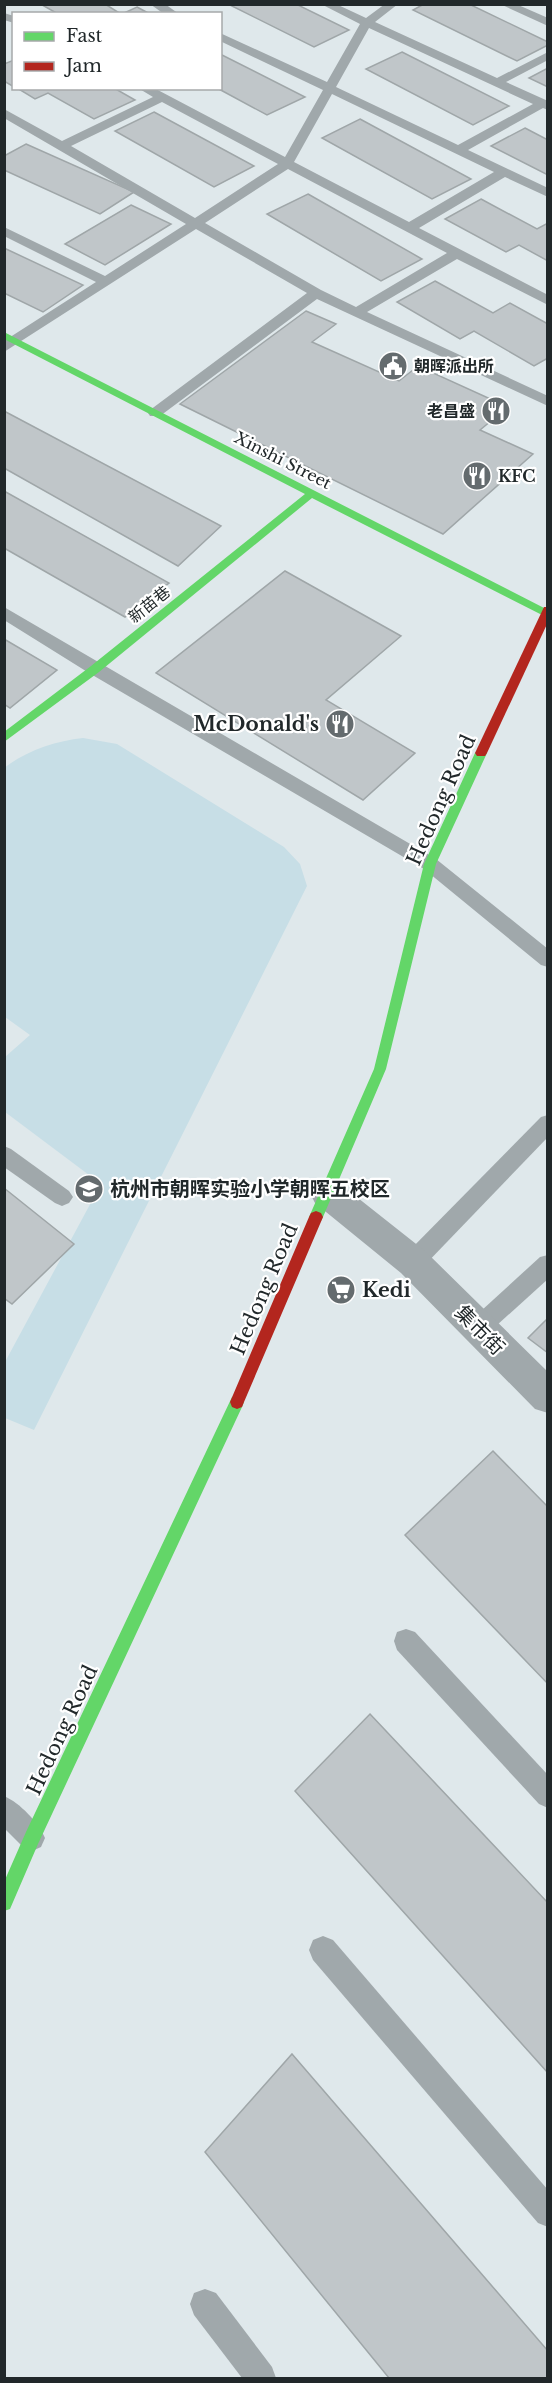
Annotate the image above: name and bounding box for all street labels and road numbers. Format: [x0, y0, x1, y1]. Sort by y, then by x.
street label: Xinshi Street [231, 427, 335, 493]
street label: 新苗巷 [124, 581, 174, 627]
street label: Hedong Road [401, 731, 481, 869]
street label: Hedong Road [225, 1220, 303, 1358]
street label: 集市街 [450, 1300, 510, 1360]
street label: Hedong Road [21, 1661, 103, 1799]

